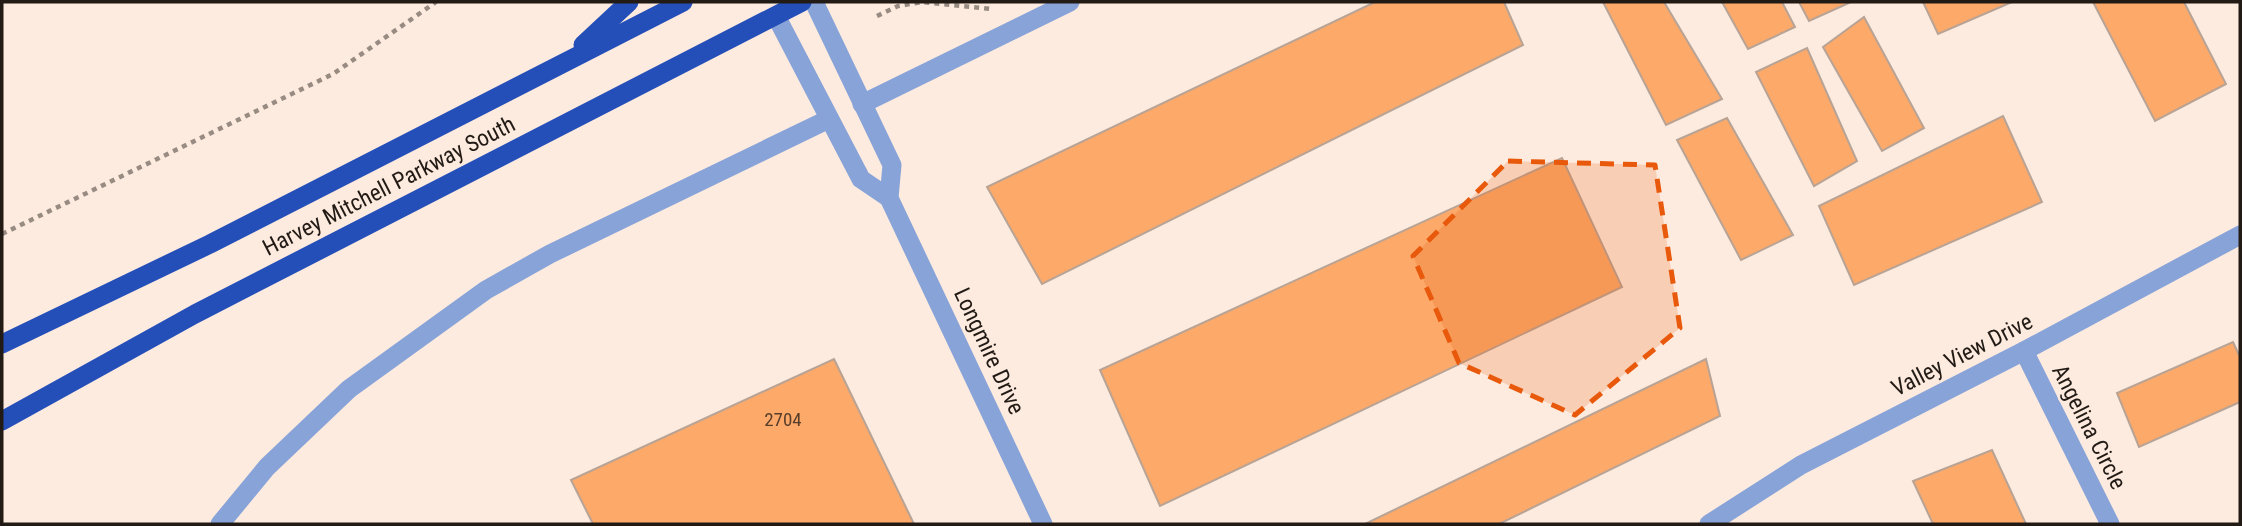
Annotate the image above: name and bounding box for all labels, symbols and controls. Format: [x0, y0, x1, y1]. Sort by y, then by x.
street label: Harvey Mitchell Parkway South [258, 110, 520, 262]
street label: Longmire Drive [948, 284, 1030, 418]
street label: Valley View Drive [1887, 308, 2037, 402]
street label: Angelina Circle [2046, 360, 2132, 494]
house number: 2704 [764, 408, 802, 431]

